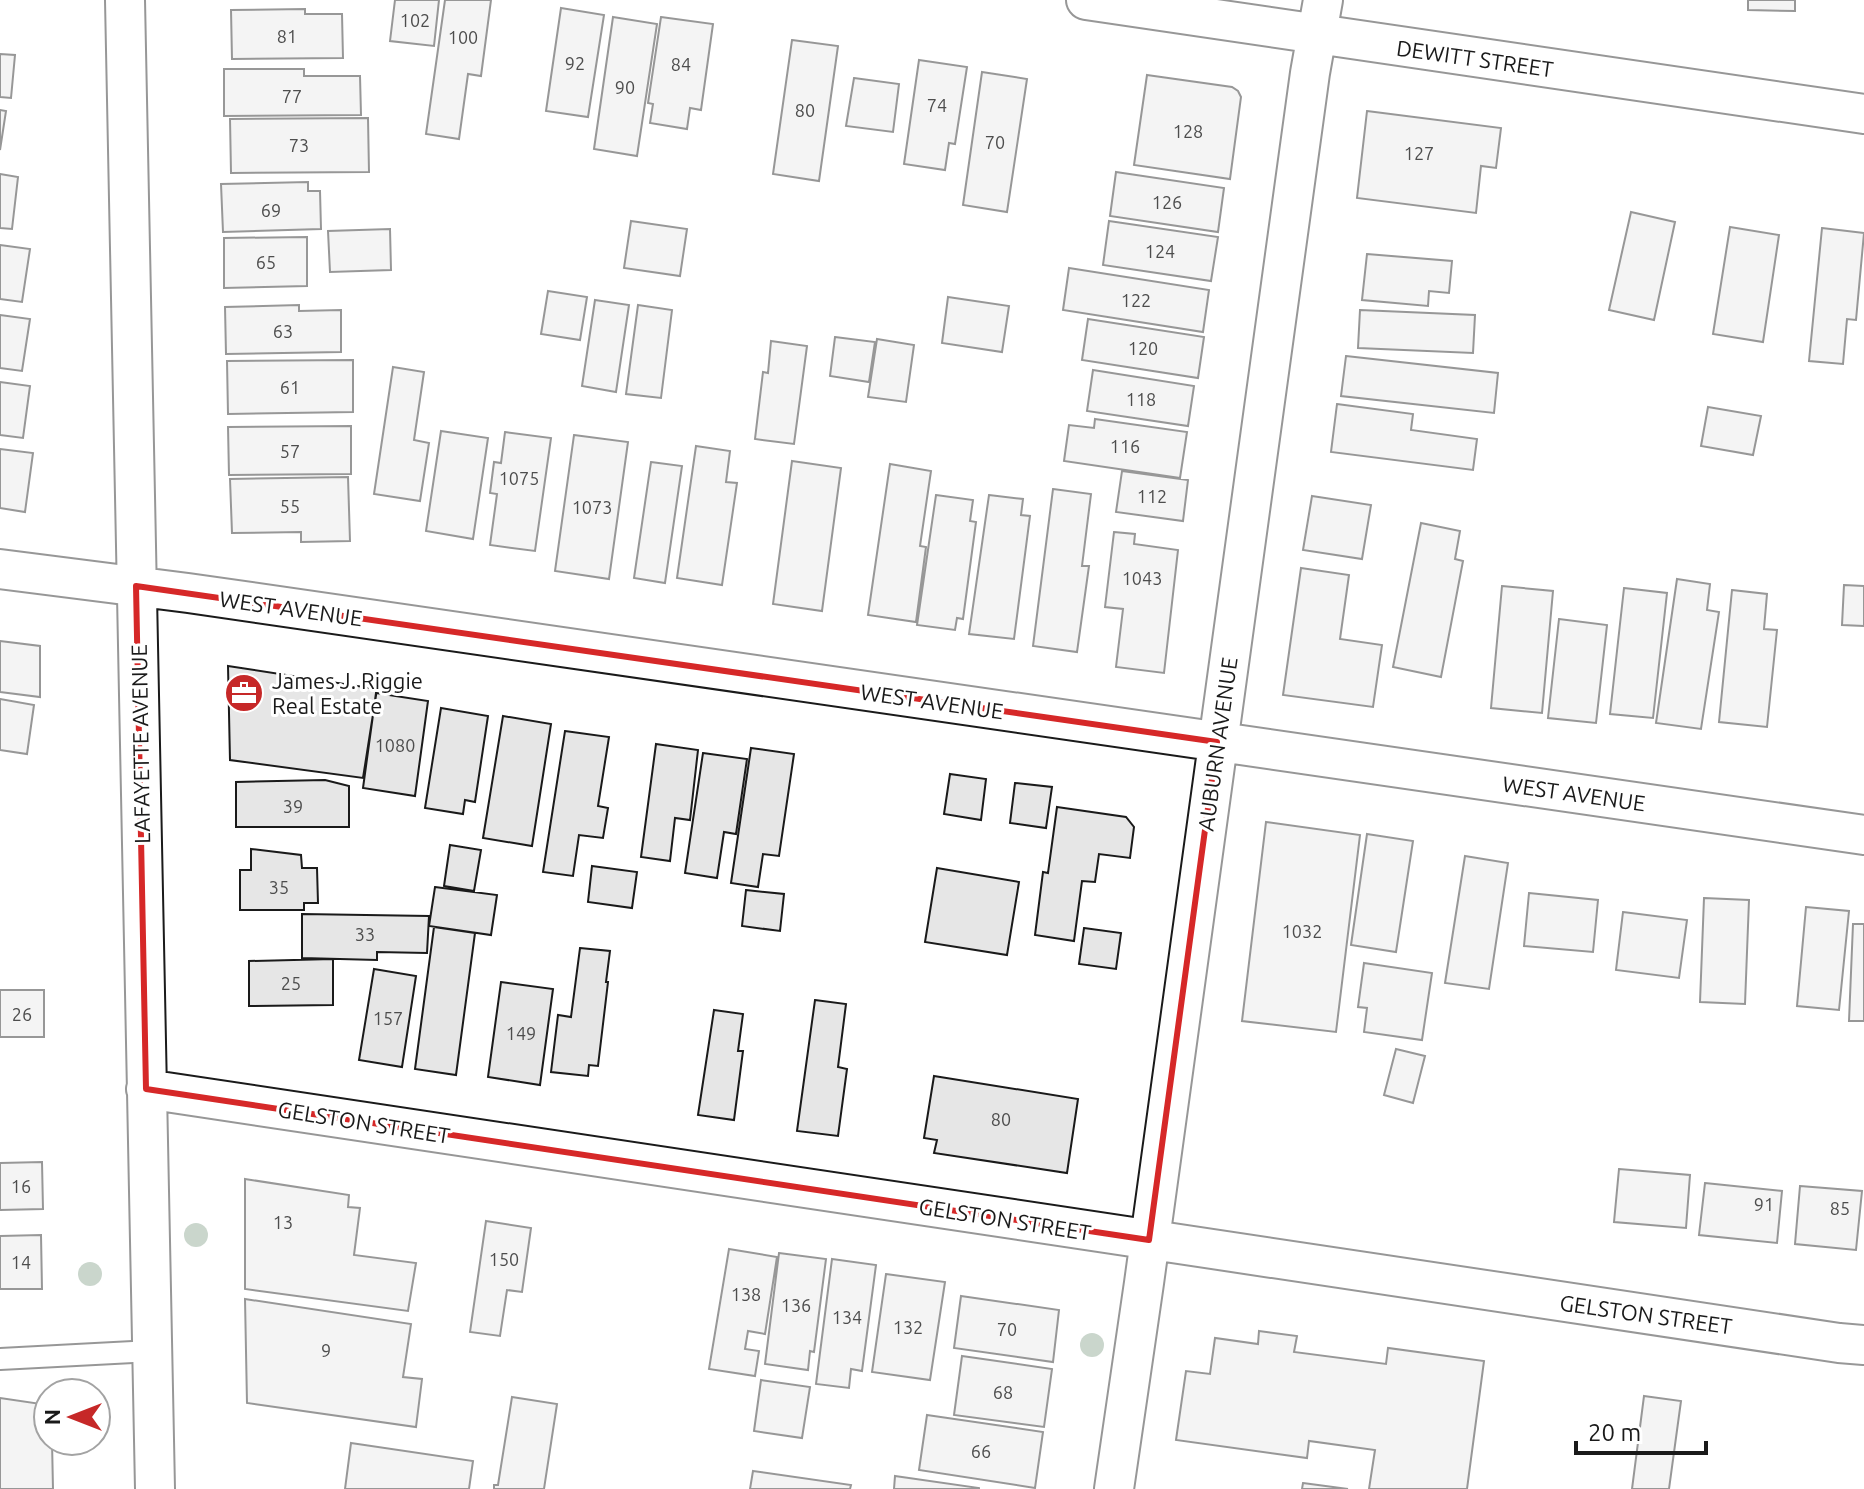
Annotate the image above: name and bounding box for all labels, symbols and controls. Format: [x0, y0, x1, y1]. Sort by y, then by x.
house number: 102 [400, 10, 430, 30]
house number: 81 [277, 26, 297, 46]
house number: 100 [448, 27, 478, 47]
street label: DEWITT STREET [1395, 35, 1555, 81]
house number: 92 [565, 53, 585, 73]
house number: 84 [671, 54, 691, 74]
house number: 90 [615, 77, 635, 97]
house number: 77 [282, 86, 302, 106]
house number: 74 [927, 95, 947, 115]
house number: 80 [795, 100, 815, 120]
house number: 128 [1173, 121, 1203, 141]
house number: 70 [985, 132, 1005, 152]
house number: 73 [289, 135, 309, 155]
house number: 127 [1404, 143, 1434, 163]
house number: 126 [1152, 192, 1182, 212]
house number: 69 [261, 200, 281, 220]
house number: 124 [1145, 241, 1175, 261]
house number: 65 [256, 252, 276, 272]
house number: 122 [1121, 290, 1151, 310]
house number: 63 [273, 321, 293, 341]
house number: 120 [1128, 338, 1158, 358]
house number: 61 [280, 377, 300, 397]
house number: 118 [1126, 389, 1156, 409]
house number: 116 [1110, 436, 1140, 456]
house number: 57 [280, 441, 300, 461]
house number: 1075 [499, 468, 539, 488]
house number: 112 [1137, 486, 1167, 506]
house number: 55 [280, 496, 300, 516]
house number: 1073 [572, 497, 612, 517]
house number: 1043 [1122, 568, 1162, 588]
street label: WEST AVENUE [218, 586, 364, 630]
street label: LAFAYETTE AVENUE [126, 644, 154, 844]
street label: AUBURN AVENUE [1192, 655, 1242, 833]
place label: James J. Riggie Real Estate [272, 668, 423, 718]
office icon: James J. Riggie Real Estate [223, 672, 265, 714]
street label: WEST AVENUE [859, 679, 1005, 723]
house number: 1080 [375, 735, 415, 755]
street label: WEST AVENUE [1501, 771, 1647, 815]
house number: 39 [283, 796, 303, 816]
house number: 35 [269, 877, 289, 897]
house number: 1032 [1282, 921, 1322, 941]
house number: 33 [355, 924, 375, 944]
house number: 25 [281, 973, 301, 993]
house number: 26 [12, 1004, 32, 1024]
house number: 157 [373, 1008, 403, 1028]
house number: 149 [506, 1023, 536, 1043]
street label: GELSTON STREET [276, 1096, 452, 1148]
house number: 80 [991, 1109, 1011, 1129]
house number: 16 [11, 1176, 31, 1196]
street label: GELSTON STREET [917, 1193, 1093, 1245]
house number: 91 [1754, 1194, 1774, 1214]
house number: 85 [1830, 1198, 1850, 1218]
house number: 13 [273, 1212, 293, 1232]
house number: 150 [489, 1249, 519, 1269]
house number: 14 [11, 1252, 31, 1272]
house number: 138 [731, 1284, 761, 1304]
street label: GELSTON STREET [1558, 1290, 1734, 1338]
house number: 136 [781, 1295, 811, 1315]
house number: 134 [832, 1307, 862, 1327]
house number: 132 [893, 1317, 923, 1337]
house number: 70 [997, 1319, 1017, 1339]
house number: 9 [321, 1340, 331, 1360]
north arrow [32, 1377, 112, 1457]
house number: 68 [993, 1382, 1013, 1402]
scale bar [1576, 1405, 1706, 1455]
text: N [39, 1409, 64, 1425]
text: 20 m [1588, 1419, 1641, 1446]
house number: 66 [971, 1441, 991, 1461]

